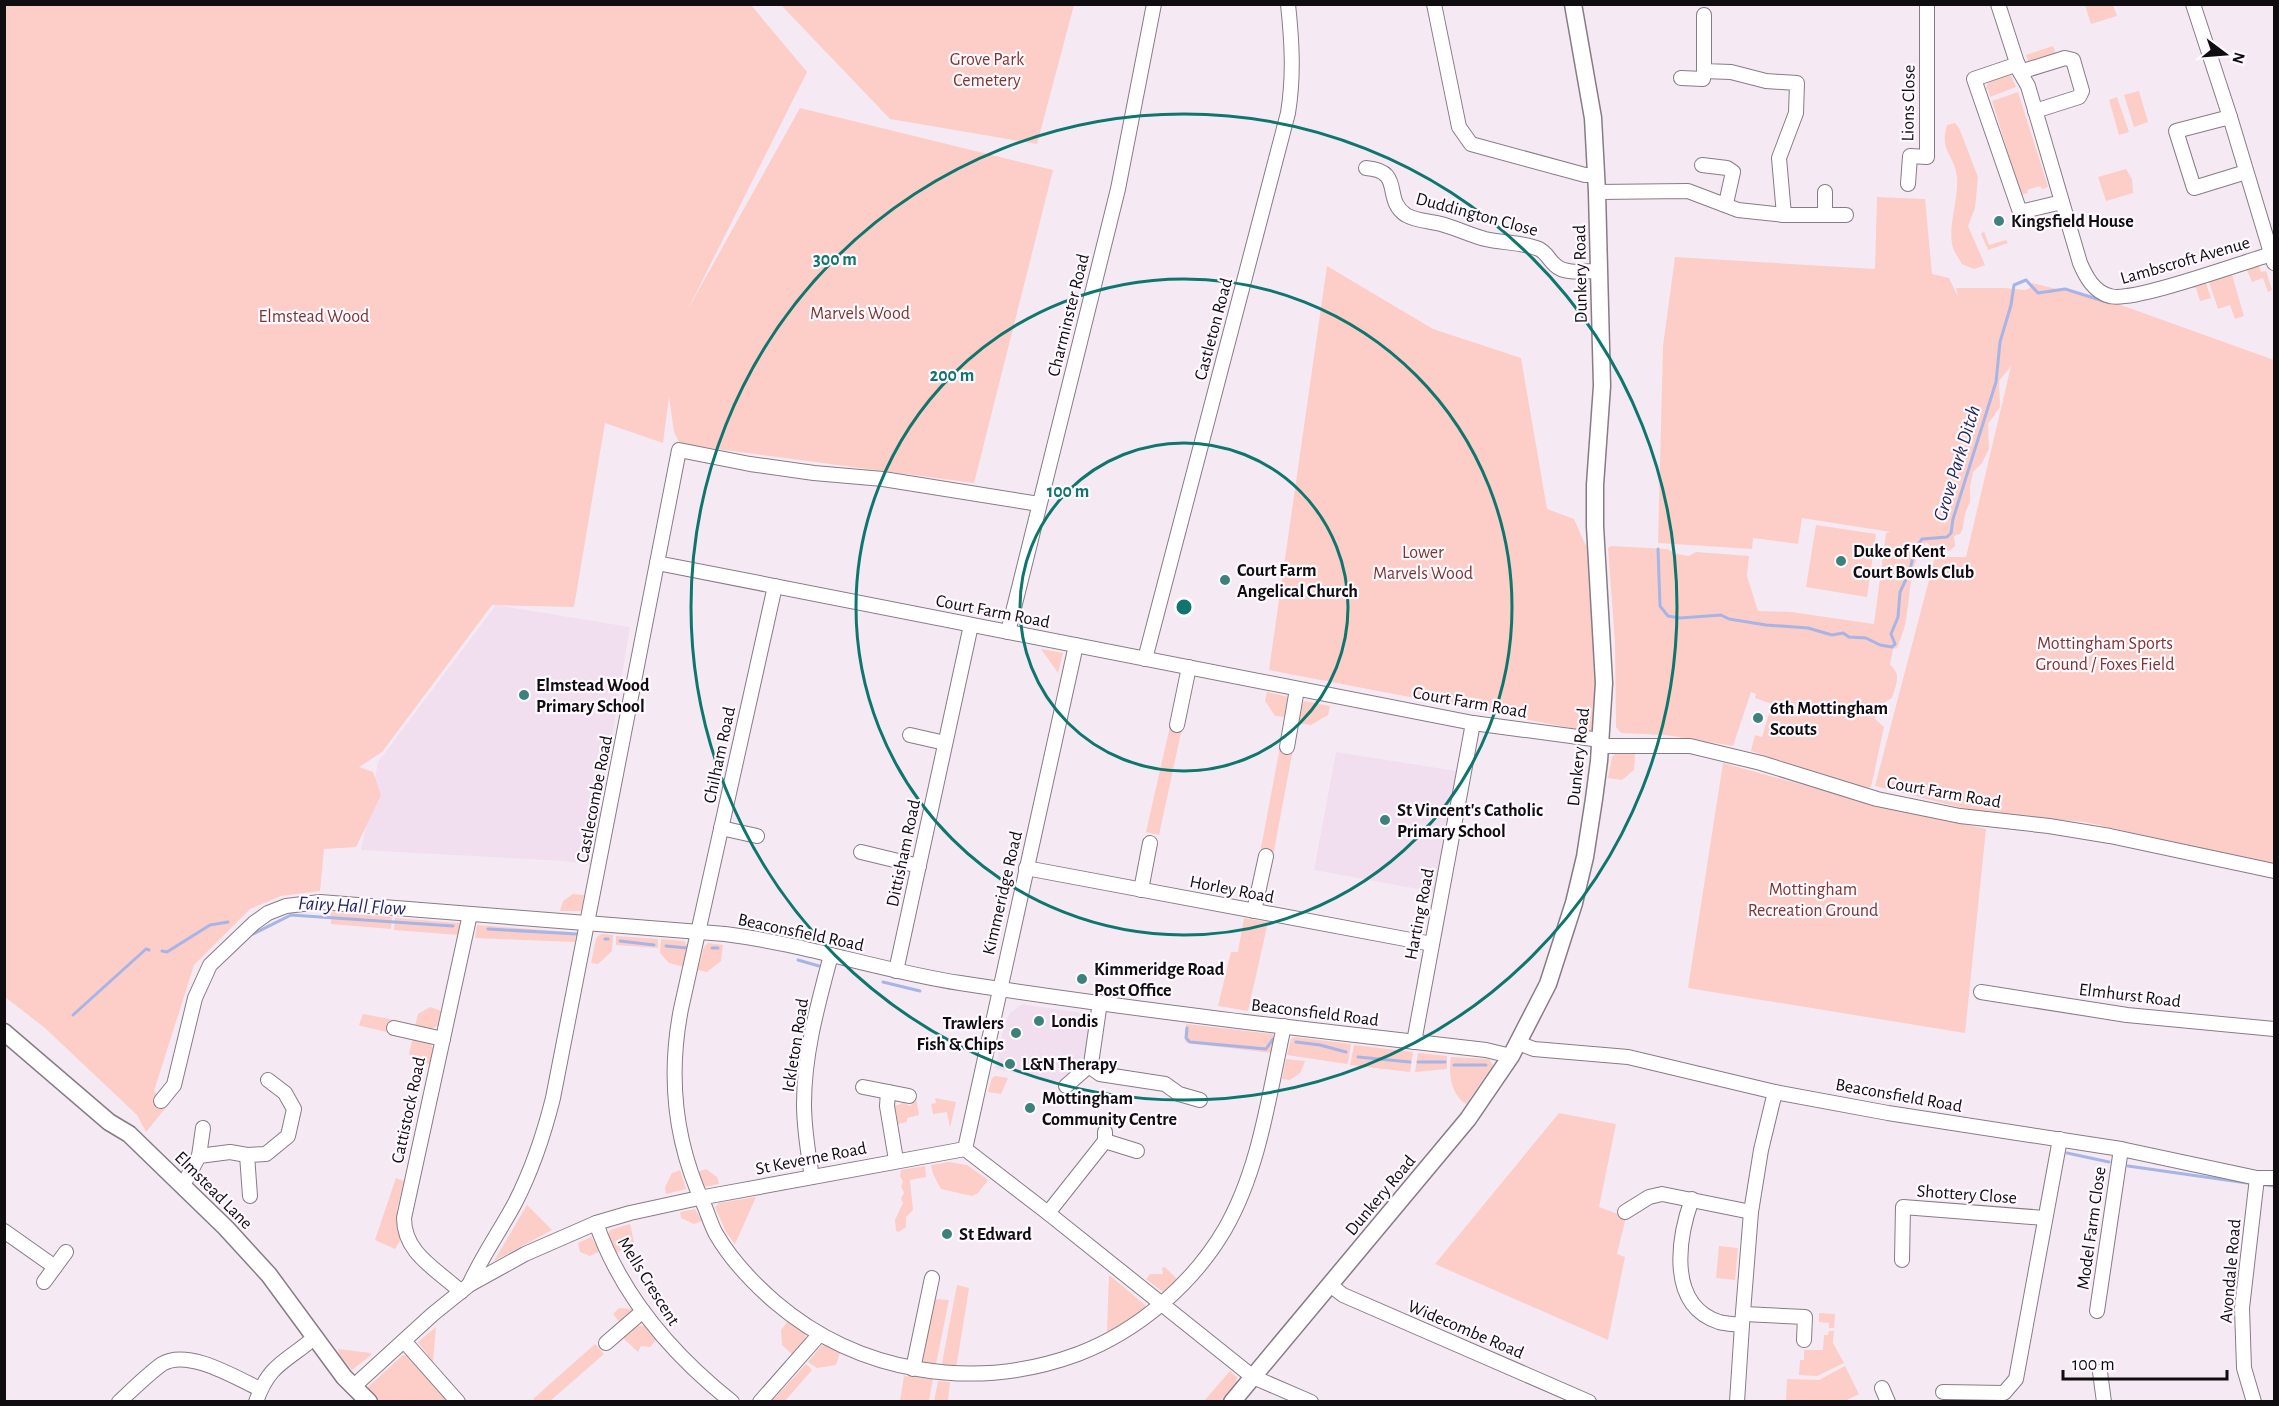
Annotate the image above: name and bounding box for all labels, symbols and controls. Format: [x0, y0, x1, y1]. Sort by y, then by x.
north arrow [2195, 24, 2255, 84]
text: N [2229, 50, 2248, 65]
park label: Grove Park Cemetery [950, 51, 1025, 90]
street label: Lions Close [1899, 64, 1919, 142]
street label: Duddington Close [1414, 190, 1540, 240]
place label: Kingsfield House [2011, 213, 2134, 231]
marker: Kingsfield House [1992, 214, 2006, 228]
street label: Dunkery Road [1571, 225, 1591, 323]
street label: Lambscroft Avenue [2119, 234, 2252, 288]
text: 300 m [813, 251, 857, 269]
street label: Charminster Road [1045, 252, 1093, 378]
street label: Castleton Road [1192, 276, 1236, 382]
park label: Marvels Wood [810, 305, 910, 323]
park label: Elmstead Wood [259, 308, 369, 326]
text: 200 m [930, 367, 974, 385]
water label: Grove Park Ditch [1930, 403, 1984, 523]
text: 100 m [1047, 483, 1089, 501]
place label: Duke of Kent Court Bowls Club [1853, 543, 1974, 582]
park label: Lower Marvels Wood [1373, 544, 1473, 583]
marker: Duke of Kent Court Bowls Club [1834, 554, 1848, 568]
place label: Court Farm Angelical Church [1237, 562, 1358, 601]
marker: Court Farm Angelical Church [1218, 573, 1232, 587]
street label: Court Farm Road [934, 592, 1051, 632]
centre of rings [1174, 597, 1194, 617]
park label: Mottingham Sports Ground / Foxes Field [2035, 635, 2175, 674]
place label: Elmstead Wood Primary School [536, 677, 650, 716]
street label: Court Farm Road [1411, 684, 1528, 722]
marker: Elmstead Wood Primary School [517, 688, 531, 702]
place label: 6th Mottingham Scouts [1770, 700, 1888, 739]
street label: Chilham Road [701, 705, 739, 805]
street label: Dunkery Road [1565, 707, 1593, 807]
marker: 6th Mottingham Scouts [1751, 711, 1765, 725]
street label: Castlecombe Road [574, 734, 616, 864]
street label: Court Farm Road [1885, 774, 2002, 812]
street label: Dittisham Road [884, 798, 924, 908]
place label: St Vincent's Catholic Primary School [1397, 802, 1543, 841]
marker: St Vincent's Catholic Primary School [1378, 813, 1392, 827]
street label: Kimmeridge Road [980, 830, 1026, 957]
street label: Harting Road [1402, 867, 1438, 961]
street label: Horley Road [1188, 873, 1276, 907]
park label: Mottingham Recreation Ground [1748, 881, 1878, 920]
water label: Fairy Hall Flow [298, 893, 407, 919]
street label: Beaconsfield Road [736, 911, 865, 955]
place label: Kimmeridge Road Post Office [1094, 961, 1225, 1000]
marker: Kimmeridge Road Post Office [1075, 972, 1089, 986]
street label: Elmhurst Road [2078, 981, 2182, 1011]
street label: Beaconsfield Road [1250, 996, 1380, 1030]
street label: Ickleton Road [780, 997, 812, 1093]
place label: Londis [1051, 1013, 1098, 1031]
marker: Londis [1032, 1014, 1046, 1028]
place label: Trawlers Fish & Chips [917, 1015, 1004, 1054]
marker: Trawlers Fish & Chips [1009, 1026, 1023, 1040]
street label: Cattistock Road [389, 1055, 429, 1165]
place label: L&N Therapy [1022, 1056, 1118, 1074]
marker: L&N Therapy [1003, 1057, 1017, 1071]
street label: Beaconsfield Road [1834, 1076, 1964, 1116]
place label: Mottingham Community Centre [1042, 1090, 1177, 1129]
marker: Mottingham Community Centre [1023, 1101, 1037, 1115]
street label: St Keverne Road [754, 1139, 868, 1179]
street label: Elmstead Lane [171, 1148, 256, 1233]
street label: Dunkery Road [1342, 1152, 1419, 1239]
street label: Model Farm Close [2074, 1166, 2110, 1291]
street label: Shottery Close [1916, 1183, 2018, 1207]
street label: Avondale Road [2217, 1218, 2245, 1324]
place label: St Edward [959, 1226, 1032, 1244]
marker: St Edward [940, 1227, 954, 1241]
street label: Mells Crescent [614, 1234, 683, 1329]
street label: Widecombe Road [1405, 1297, 1526, 1363]
scale bar [2063, 1343, 2226, 1381]
text: 100 m [2072, 1356, 2115, 1374]

